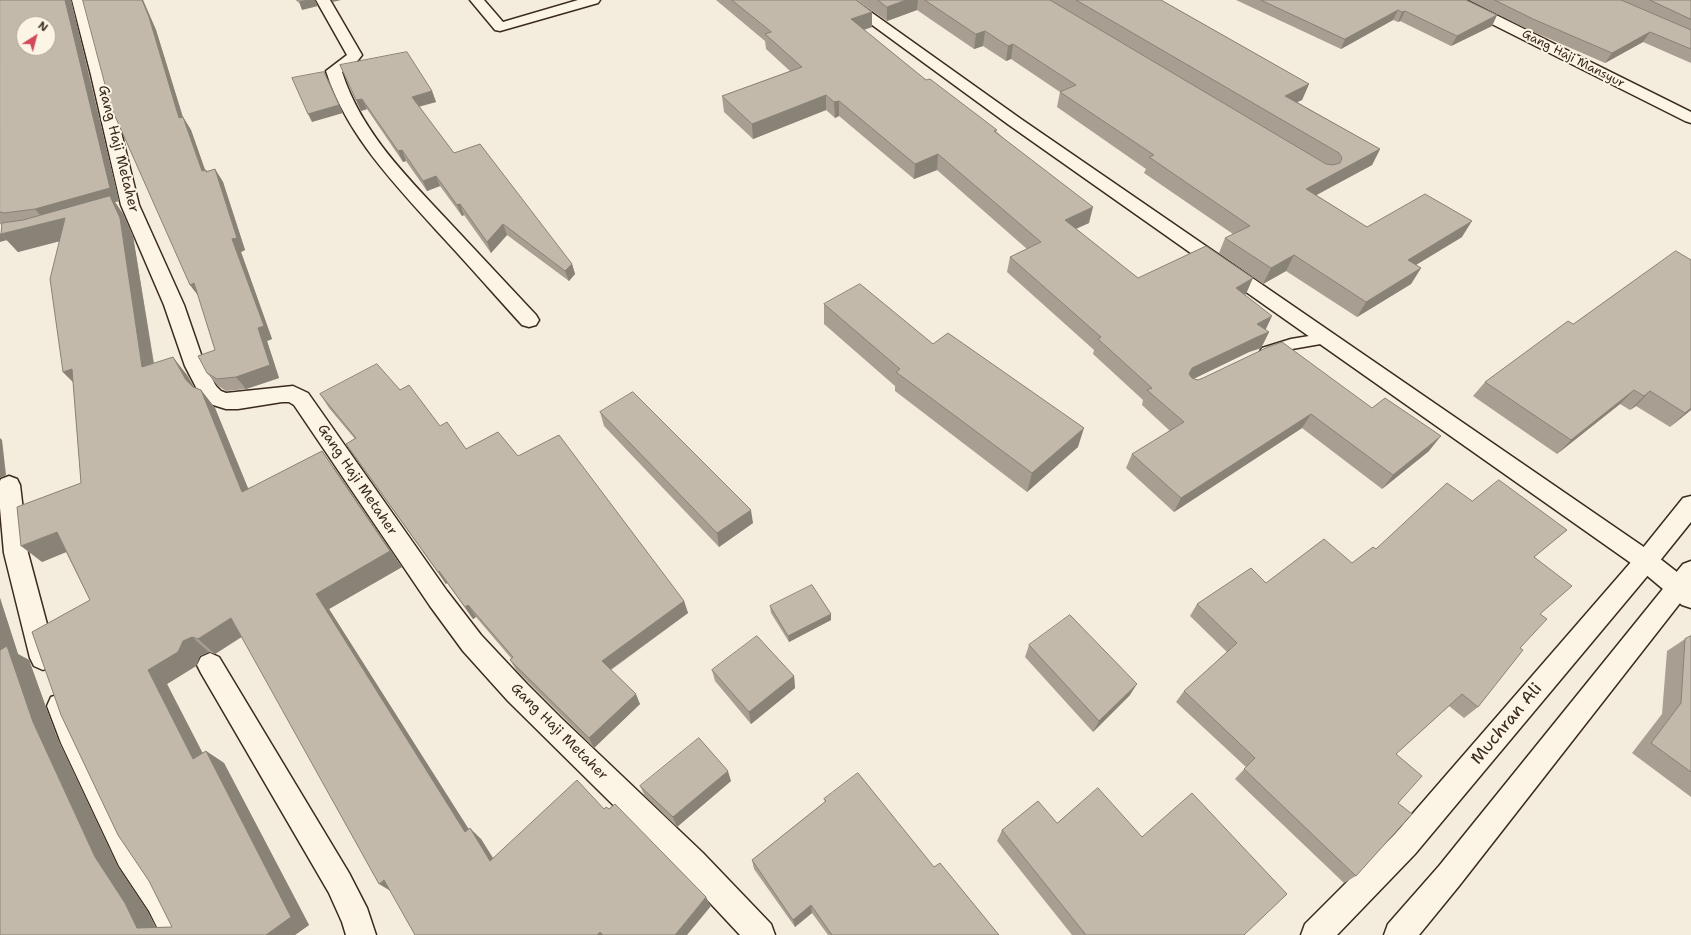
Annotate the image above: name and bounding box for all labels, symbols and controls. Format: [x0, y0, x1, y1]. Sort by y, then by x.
north arrow [16, 16, 56, 56]
text: N [35, 18, 51, 35]
street label: Gang Haji Mansyur [1519, 27, 1627, 91]
street label: Gang Haji Metaher [94, 84, 142, 214]
street label: Gang Haji Metaher [314, 421, 400, 539]
street label: Muchran Ali [1467, 679, 1547, 769]
street label: Gang Haji Metaher [507, 680, 611, 784]

